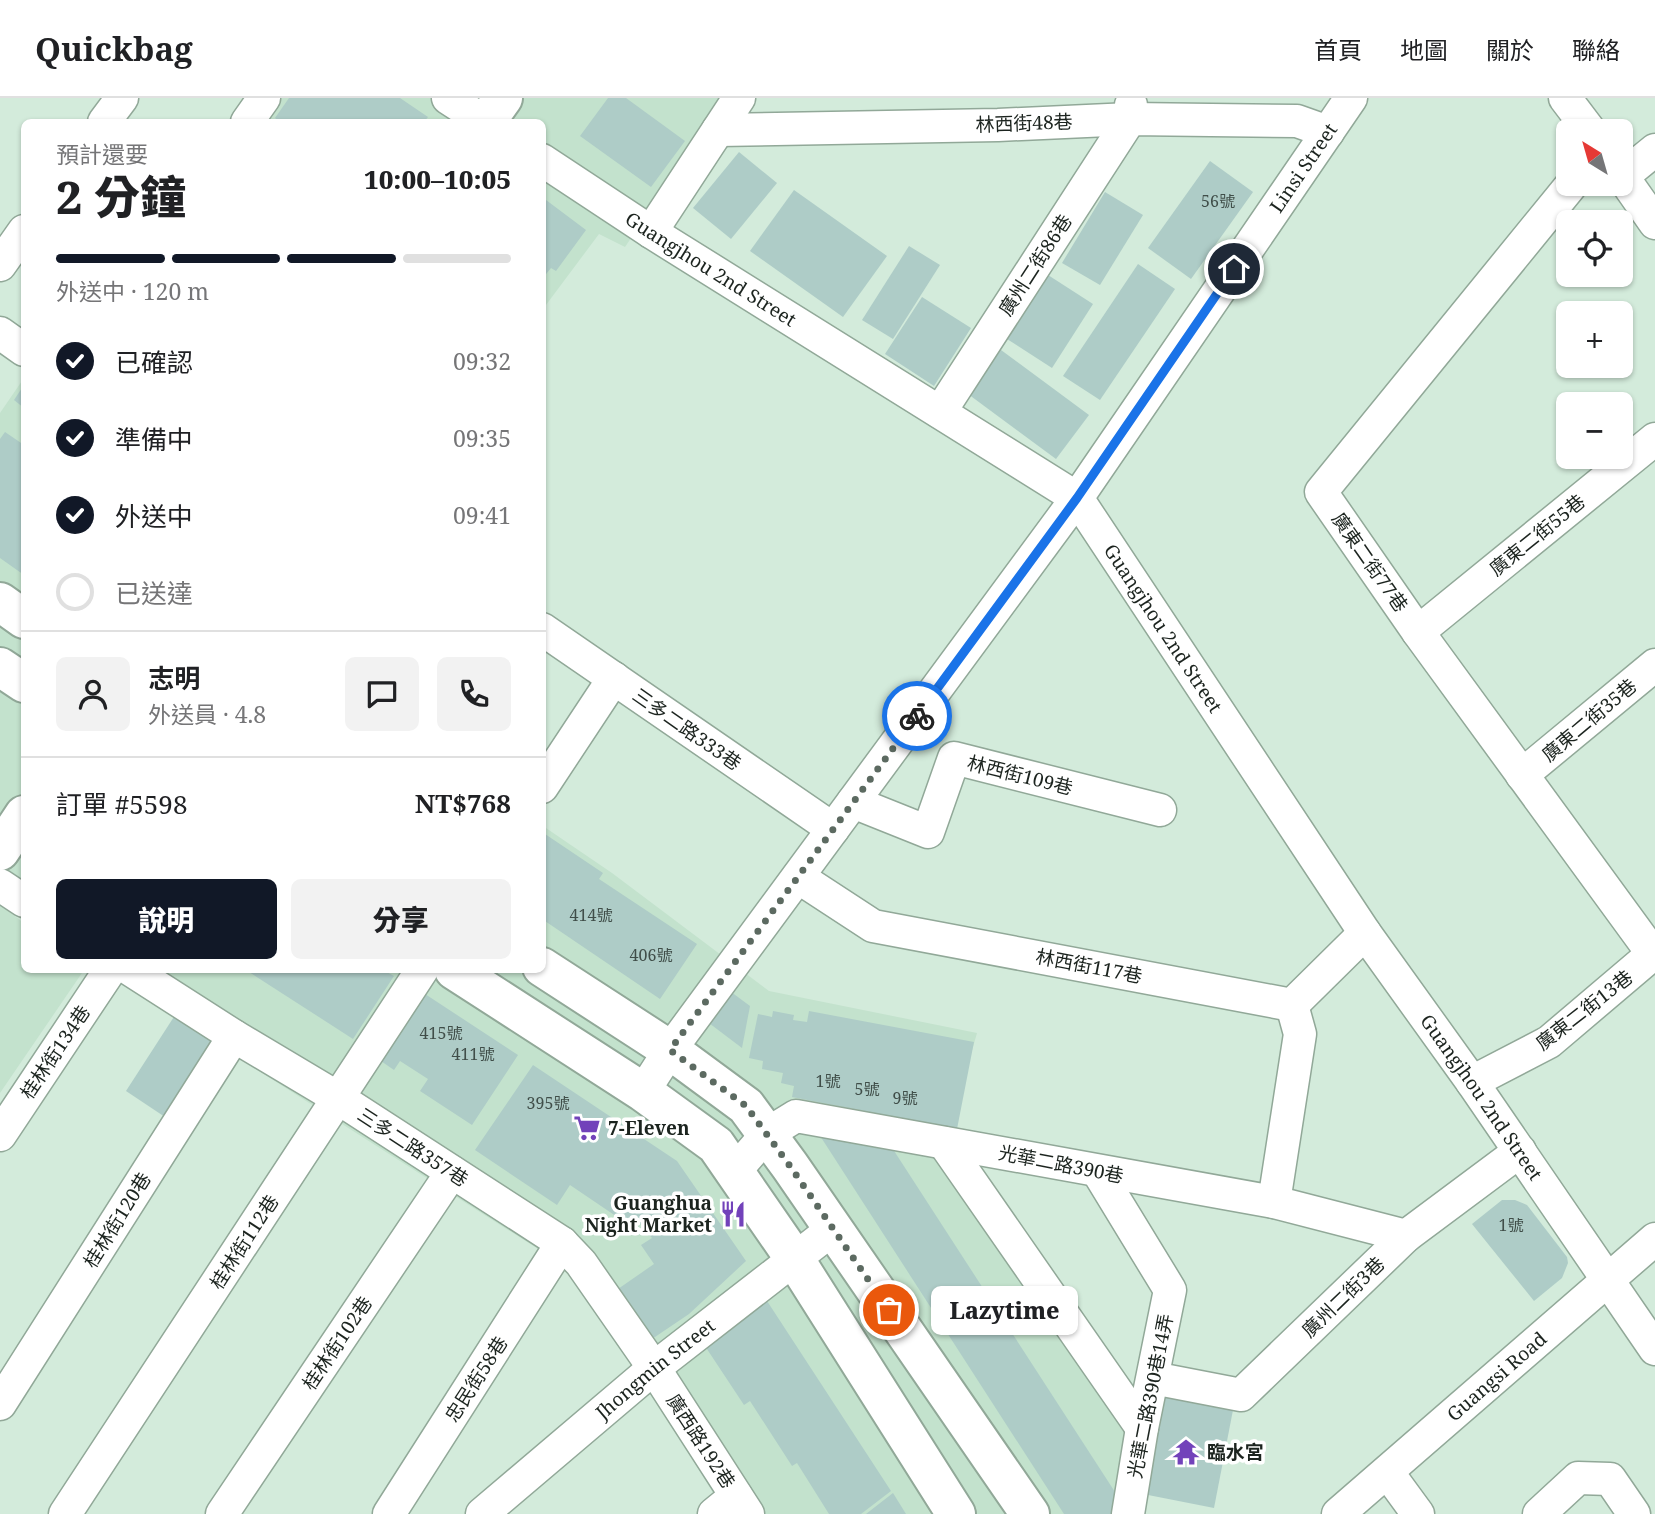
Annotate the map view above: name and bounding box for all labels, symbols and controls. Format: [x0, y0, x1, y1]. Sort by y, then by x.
text: Quickbag [35, 26, 193, 71]
text: 首頁 [1314, 33, 1362, 66]
text: 地圖 [1400, 33, 1448, 66]
text: 關於 [1486, 33, 1534, 66]
text: 聯絡 [1572, 33, 1620, 66]
street label: 林西街48巷 [975, 108, 1073, 138]
street label: Linsi Street [1263, 118, 1343, 218]
north arrow [1556, 119, 1633, 196]
map controls [1556, 119, 1633, 469]
text: 預計還要 [56, 138, 148, 170]
text: 10:00–10:05 [364, 161, 511, 197]
text: 2 分鐘 [56, 165, 186, 227]
house number: 56號 [1201, 190, 1235, 212]
street label: Guangjhou 2nd Street [620, 206, 801, 333]
street label: 廣州二街86巷 [992, 209, 1078, 321]
button: locate [1556, 210, 1633, 287]
pin [1204, 239, 1264, 299]
icon: home [1215, 250, 1253, 288]
text: 外送中 · 120 m [56, 275, 209, 307]
button: + [1556, 301, 1633, 378]
icon: check [56, 342, 94, 380]
text: 已確認 [115, 344, 193, 380]
text: 09:32 [453, 345, 511, 377]
button: − [1556, 392, 1633, 469]
icon: check [56, 419, 94, 457]
text: 準備中 [115, 421, 193, 457]
text: 09:35 [453, 422, 511, 454]
street label: 廣東二街55巷 [1484, 488, 1590, 582]
icon: check [56, 496, 94, 534]
text: 外送中 [115, 498, 193, 534]
text: 09:41 [453, 499, 511, 531]
street label: 廣東二街77巷 [1326, 507, 1414, 617]
street label: Guangjhou 2nd Street [1098, 539, 1229, 718]
text: 已送達 [115, 575, 193, 611]
button: person [56, 657, 130, 731]
button: chat [345, 657, 419, 731]
button: phone [437, 657, 511, 731]
text: 志明 [148, 660, 200, 696]
street label: 廣東二街35巷 [1536, 673, 1642, 767]
courier [882, 681, 952, 751]
street label: 三多二路333巷 [628, 682, 746, 776]
icon: bike [898, 697, 936, 735]
text: 外送員 · 4.8 [148, 698, 266, 730]
street label: 林西街109巷 [965, 749, 1075, 801]
text: NT$768 [415, 785, 511, 821]
text: 訂單 #5598 [56, 786, 187, 822]
button: 說明 [56, 879, 277, 959]
button: 分享 [291, 879, 511, 959]
house number: 414號 [570, 904, 612, 926]
street label: 林西街117巷 [1034, 943, 1144, 989]
house number: 406號 [630, 944, 672, 966]
street label: 廣東二街13巷 [1530, 964, 1638, 1056]
street label: 桂林街134巷 [14, 1000, 96, 1104]
street label: Guangjhou 2nd Street [1414, 1009, 1549, 1186]
house number: 415號 [420, 1022, 462, 1044]
house number: 411號 [452, 1043, 494, 1065]
house number: 1號 [816, 1070, 840, 1092]
house number: 5號 [855, 1078, 879, 1100]
house number: 9號 [893, 1087, 917, 1109]
house number: 395號 [527, 1092, 569, 1114]
street label: 三多二路357巷 [353, 1102, 473, 1192]
supermarket icon: 7-Eleven [572, 1113, 602, 1143]
place label: 7-Eleven [608, 1115, 690, 1141]
street label: 光華二路390巷 [996, 1139, 1126, 1189]
street label: 桂林街120巷 [77, 1167, 157, 1273]
street label: 桂林街112巷 [204, 1190, 284, 1294]
place label: Guanghua Night Market [585, 1190, 712, 1238]
restaurant icon: Guanghua Night Market [718, 1199, 748, 1229]
house number: 1號 [1499, 1214, 1523, 1236]
street label: 廣州二街3巷 [1296, 1251, 1390, 1343]
pin [859, 1280, 919, 1340]
callout: Lazytime [931, 1286, 1078, 1334]
street label: 桂林街102巷 [296, 1291, 378, 1395]
icon: bag [870, 1291, 908, 1329]
text: Lazytime [950, 1294, 1060, 1326]
street label: 光華二路390巷14弄 [1121, 1311, 1179, 1481]
street label: Jhongmin Street [589, 1312, 720, 1426]
street label: Guangsi Road [1441, 1326, 1552, 1427]
street label: 忠民街58巷 [439, 1331, 513, 1427]
street label: 廣西路192巷 [661, 1389, 741, 1493]
temple icon: 臨水宮 [1171, 1437, 1201, 1467]
place label: 臨水宮 [1207, 1439, 1264, 1465]

